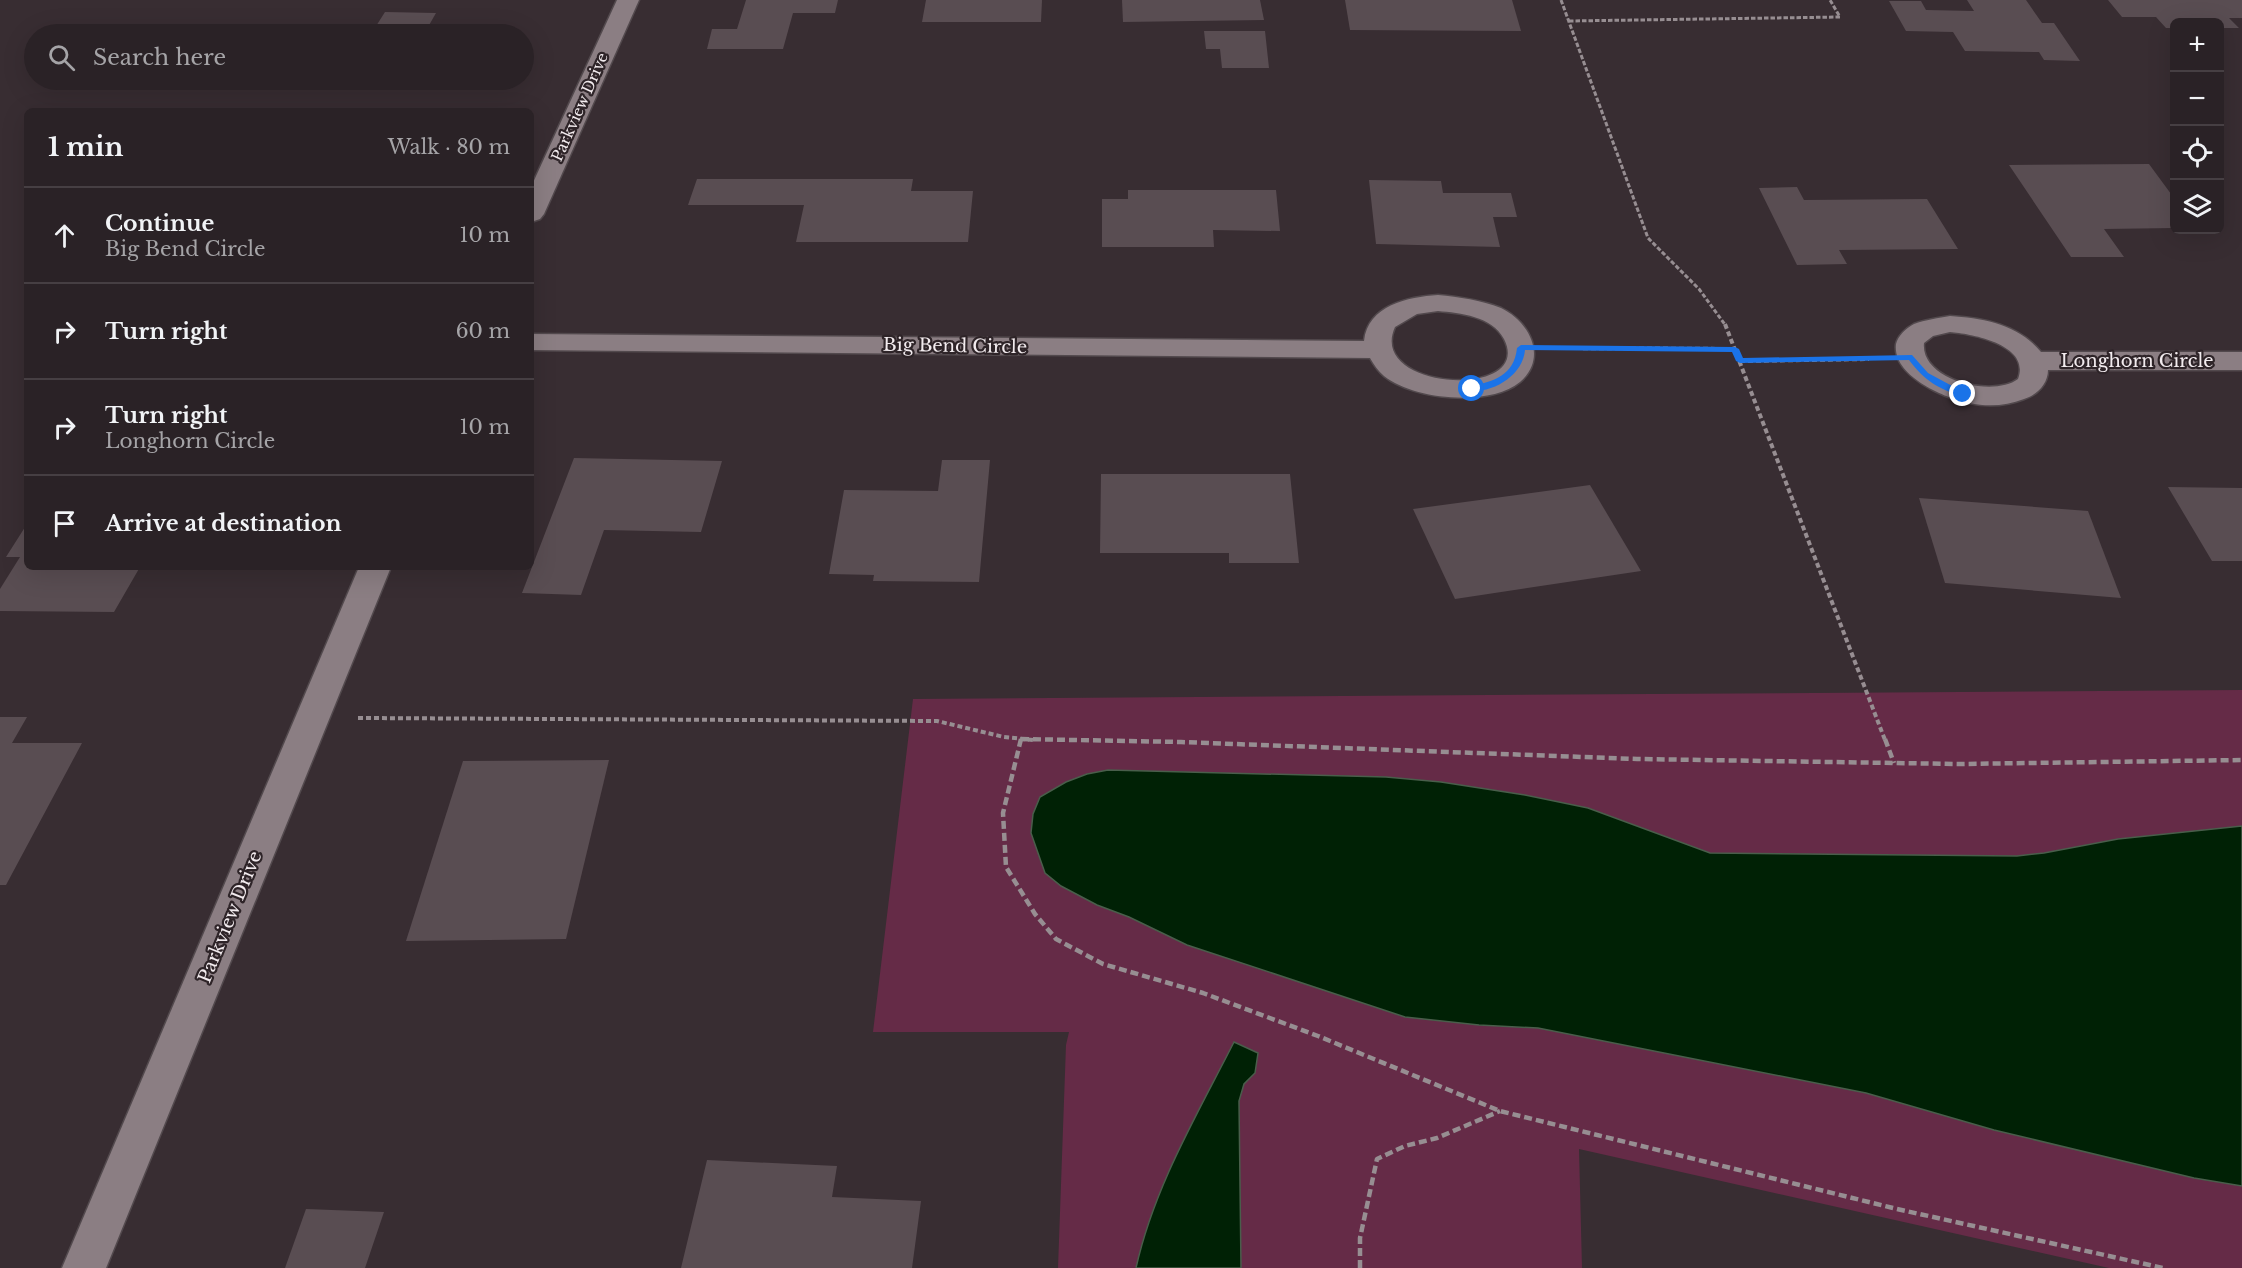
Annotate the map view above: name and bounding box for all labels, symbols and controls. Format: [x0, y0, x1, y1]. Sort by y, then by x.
map controls [2170, 18, 2224, 234]
button: + [2170, 18, 2224, 72]
search box [24, 24, 534, 90]
icon: search [45, 41, 78, 74]
text: Search here [93, 44, 226, 71]
street label: Parkview Drive [547, 49, 612, 164]
button: − [2170, 72, 2224, 126]
button: locate [2170, 126, 2224, 180]
text: 1 min [48, 131, 123, 163]
text: Walk · 80 m [388, 135, 510, 159]
button: layers [2170, 180, 2224, 234]
text: Continue [105, 210, 214, 237]
icon: ahead [48, 219, 81, 252]
text: 10 m [460, 223, 510, 247]
text: Big Bend Circle [105, 237, 265, 261]
icon: right [48, 315, 81, 348]
text: Turn right [105, 318, 227, 345]
text: 60 m [456, 319, 510, 343]
street label: Big Bend Circle [883, 334, 1027, 358]
street label: Longhorn Circle [2060, 350, 2214, 372]
route start [1458, 375, 1484, 401]
route end [1949, 380, 1975, 406]
text: Turn right [105, 402, 227, 429]
icon: right [48, 411, 81, 444]
text: 10 m [460, 415, 510, 439]
text: Longhorn Circle [105, 429, 275, 453]
icon: arrive [48, 507, 81, 540]
text: Arrive at destination [105, 510, 342, 537]
street label: Parkview Drive [193, 848, 267, 986]

